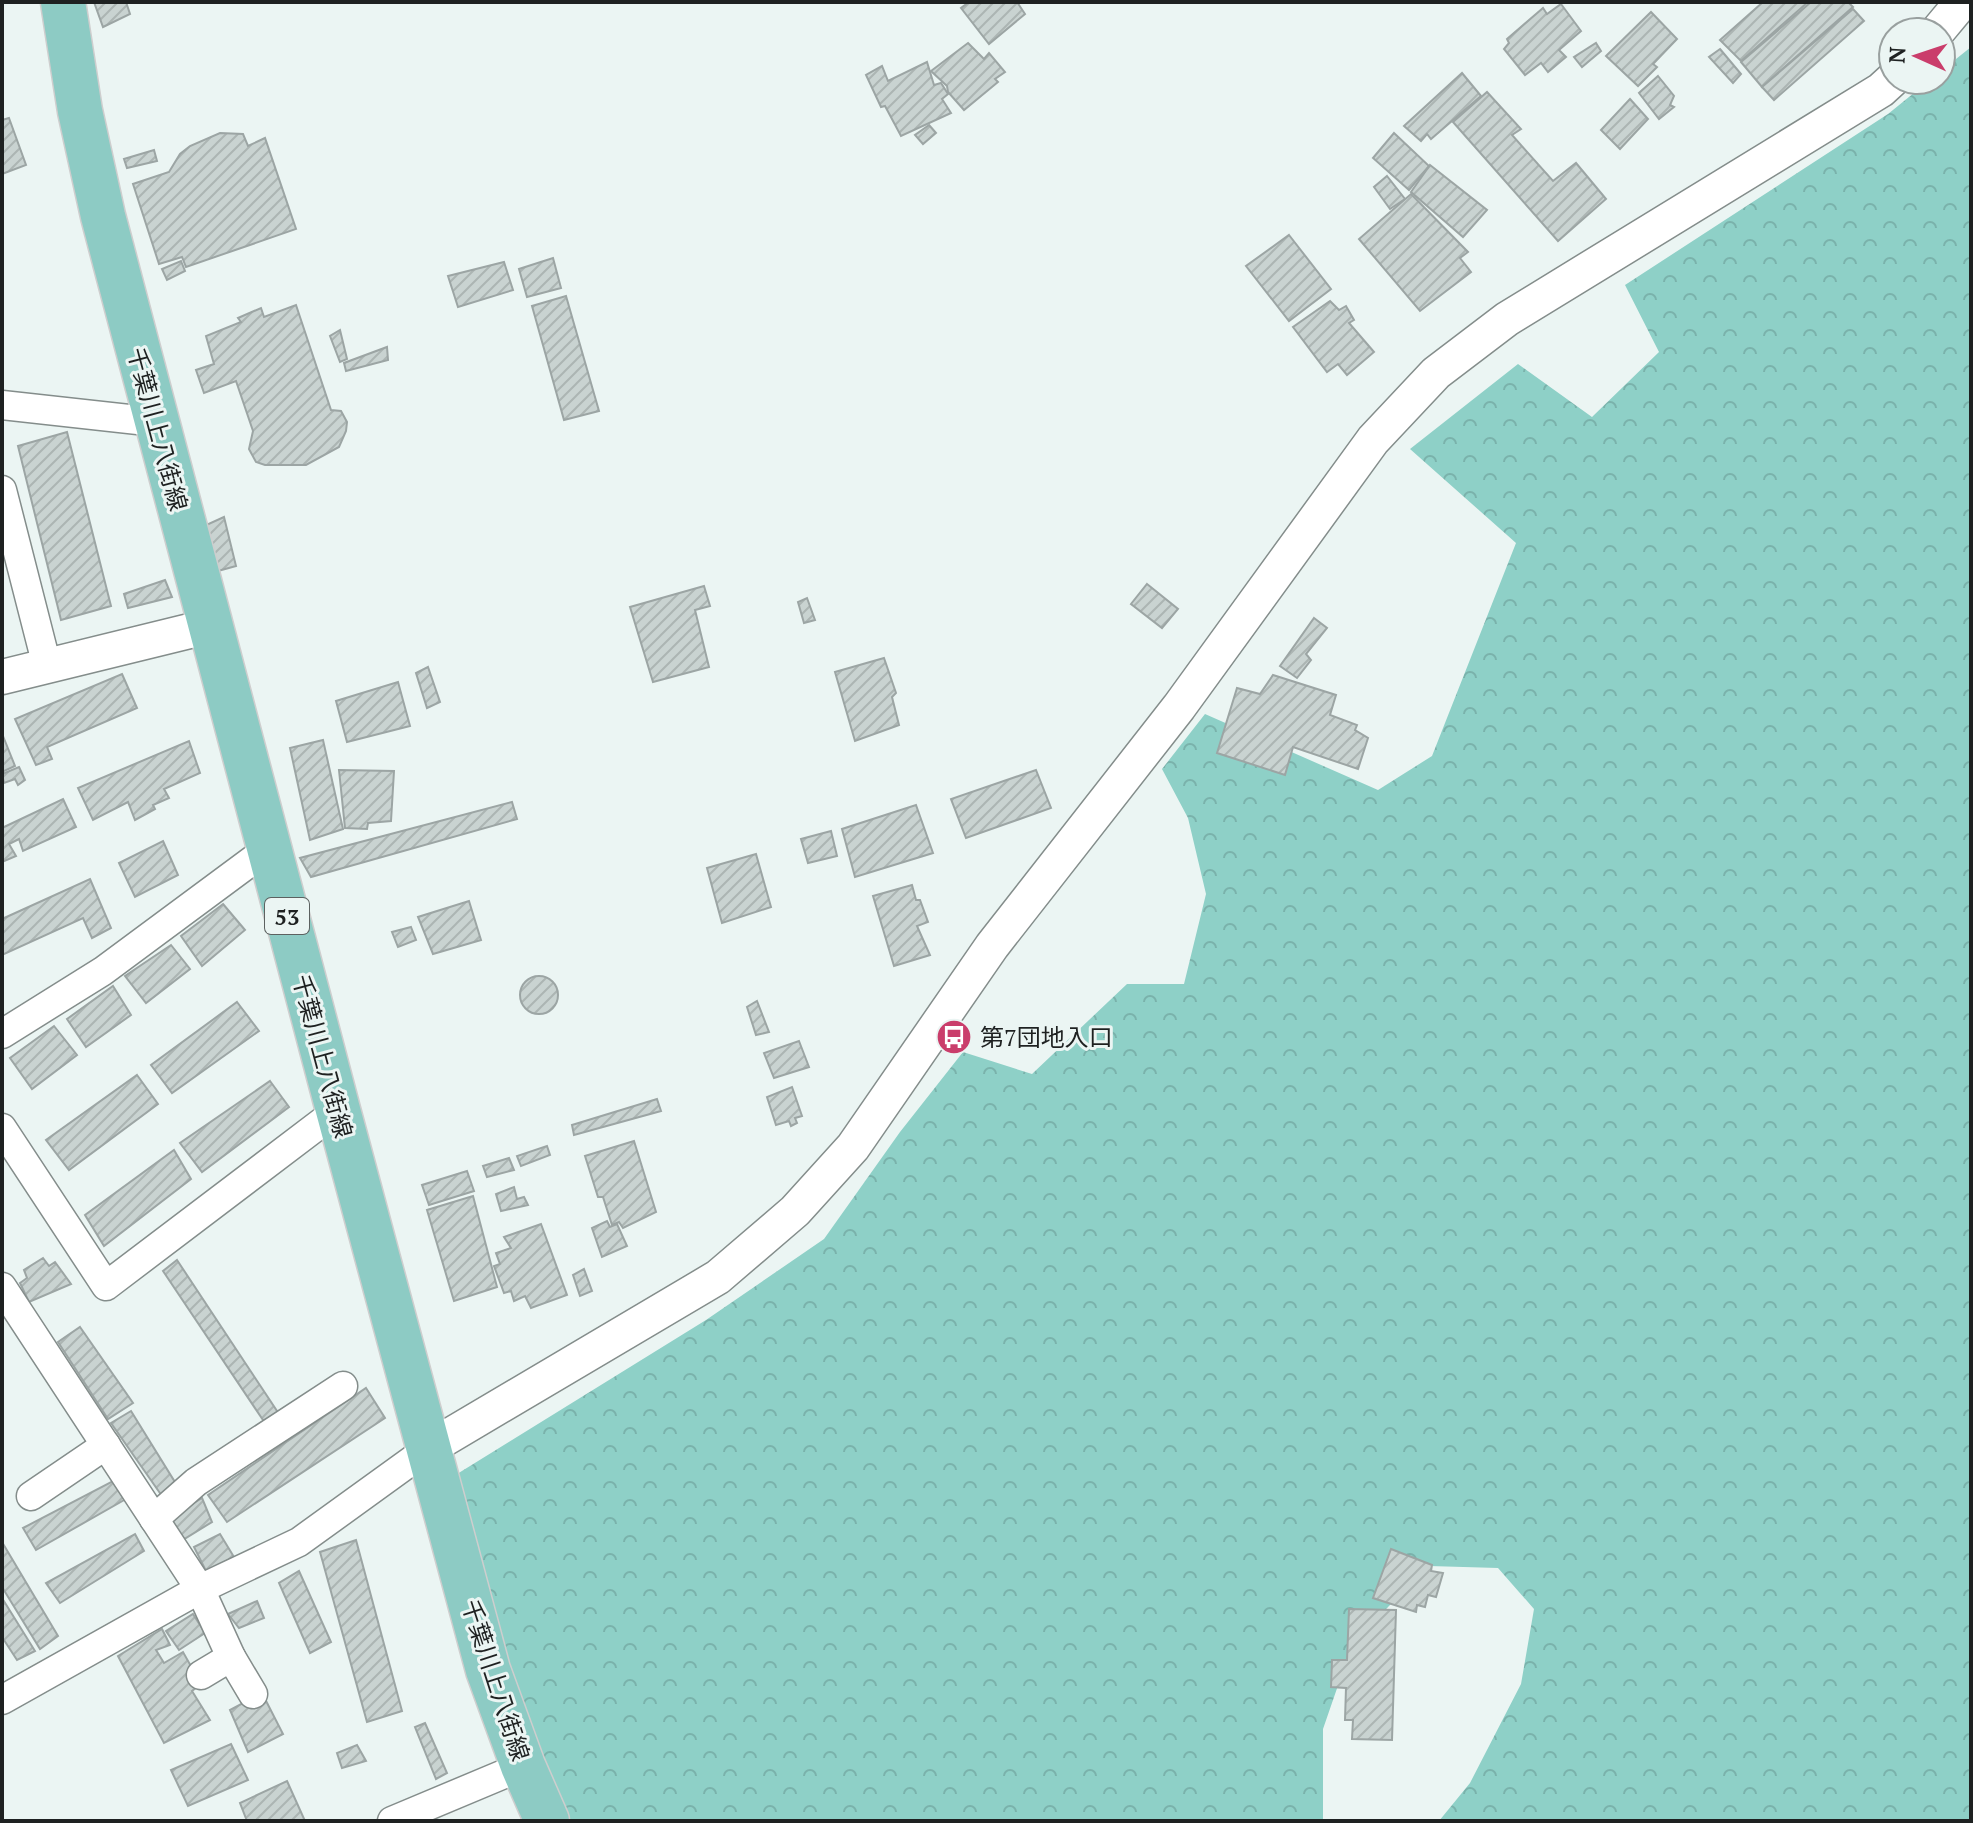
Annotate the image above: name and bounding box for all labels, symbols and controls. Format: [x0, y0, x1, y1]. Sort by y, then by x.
north arrow [1877, 16, 1957, 96]
text: N [1882, 46, 1911, 64]
street label: 千葉川上八街線 [121, 344, 195, 514]
road number: 53 [265, 898, 309, 934]
street label: 千葉川上八街線 [286, 971, 360, 1141]
bus stop icon: 第7団地入口 [935, 1018, 973, 1056]
place label: 第7団地入口 [980, 1021, 1113, 1053]
street label: 千葉川上八街線 [455, 1595, 537, 1765]

